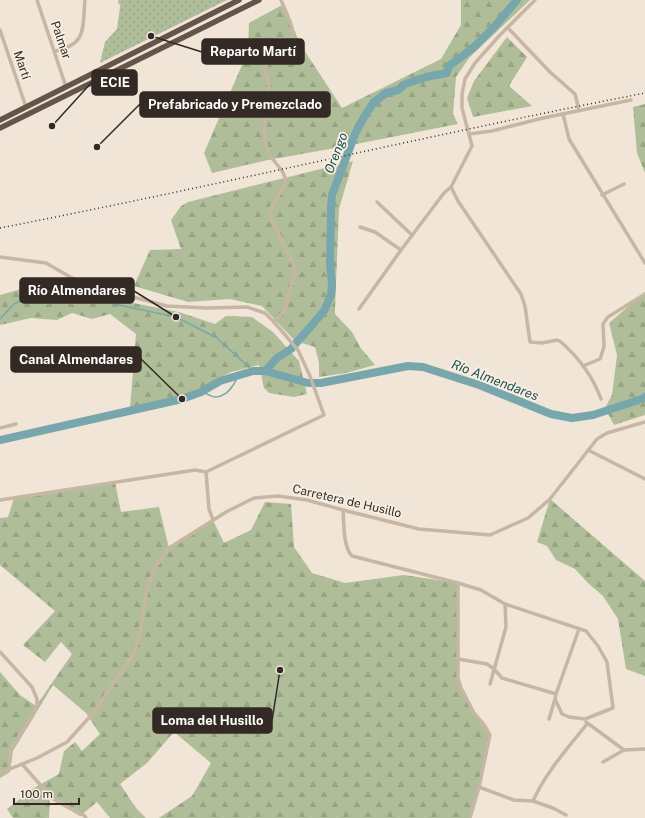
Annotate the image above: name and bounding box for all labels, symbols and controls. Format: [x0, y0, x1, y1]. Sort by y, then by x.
street label: Palmar [48, 19, 74, 61]
callout: Reparto Martí [202, 39, 304, 64]
text: Reparto Martí [210, 44, 296, 59]
street label: Martí [11, 49, 34, 82]
callout: ECIE [92, 70, 137, 95]
text: ECIE [100, 75, 130, 90]
callout: Prefabricado y Premezclado [140, 92, 330, 117]
text: Prefabricado y Premezclado [148, 97, 322, 112]
water label: Orengo [321, 130, 351, 176]
callout: Río Almendares [20, 278, 134, 303]
text: Río Almendares [28, 283, 126, 298]
callout: Canal Almendares [11, 347, 141, 372]
text: Canal Almendares [19, 352, 133, 367]
water label: Río Almendares [449, 357, 541, 403]
street label: Carretera de Husillo [291, 482, 403, 520]
callout: Loma del Husillo [153, 708, 272, 733]
text: Loma del Husillo [161, 713, 263, 728]
scale bar [14, 780, 79, 806]
text: 100 m [20, 787, 53, 801]

